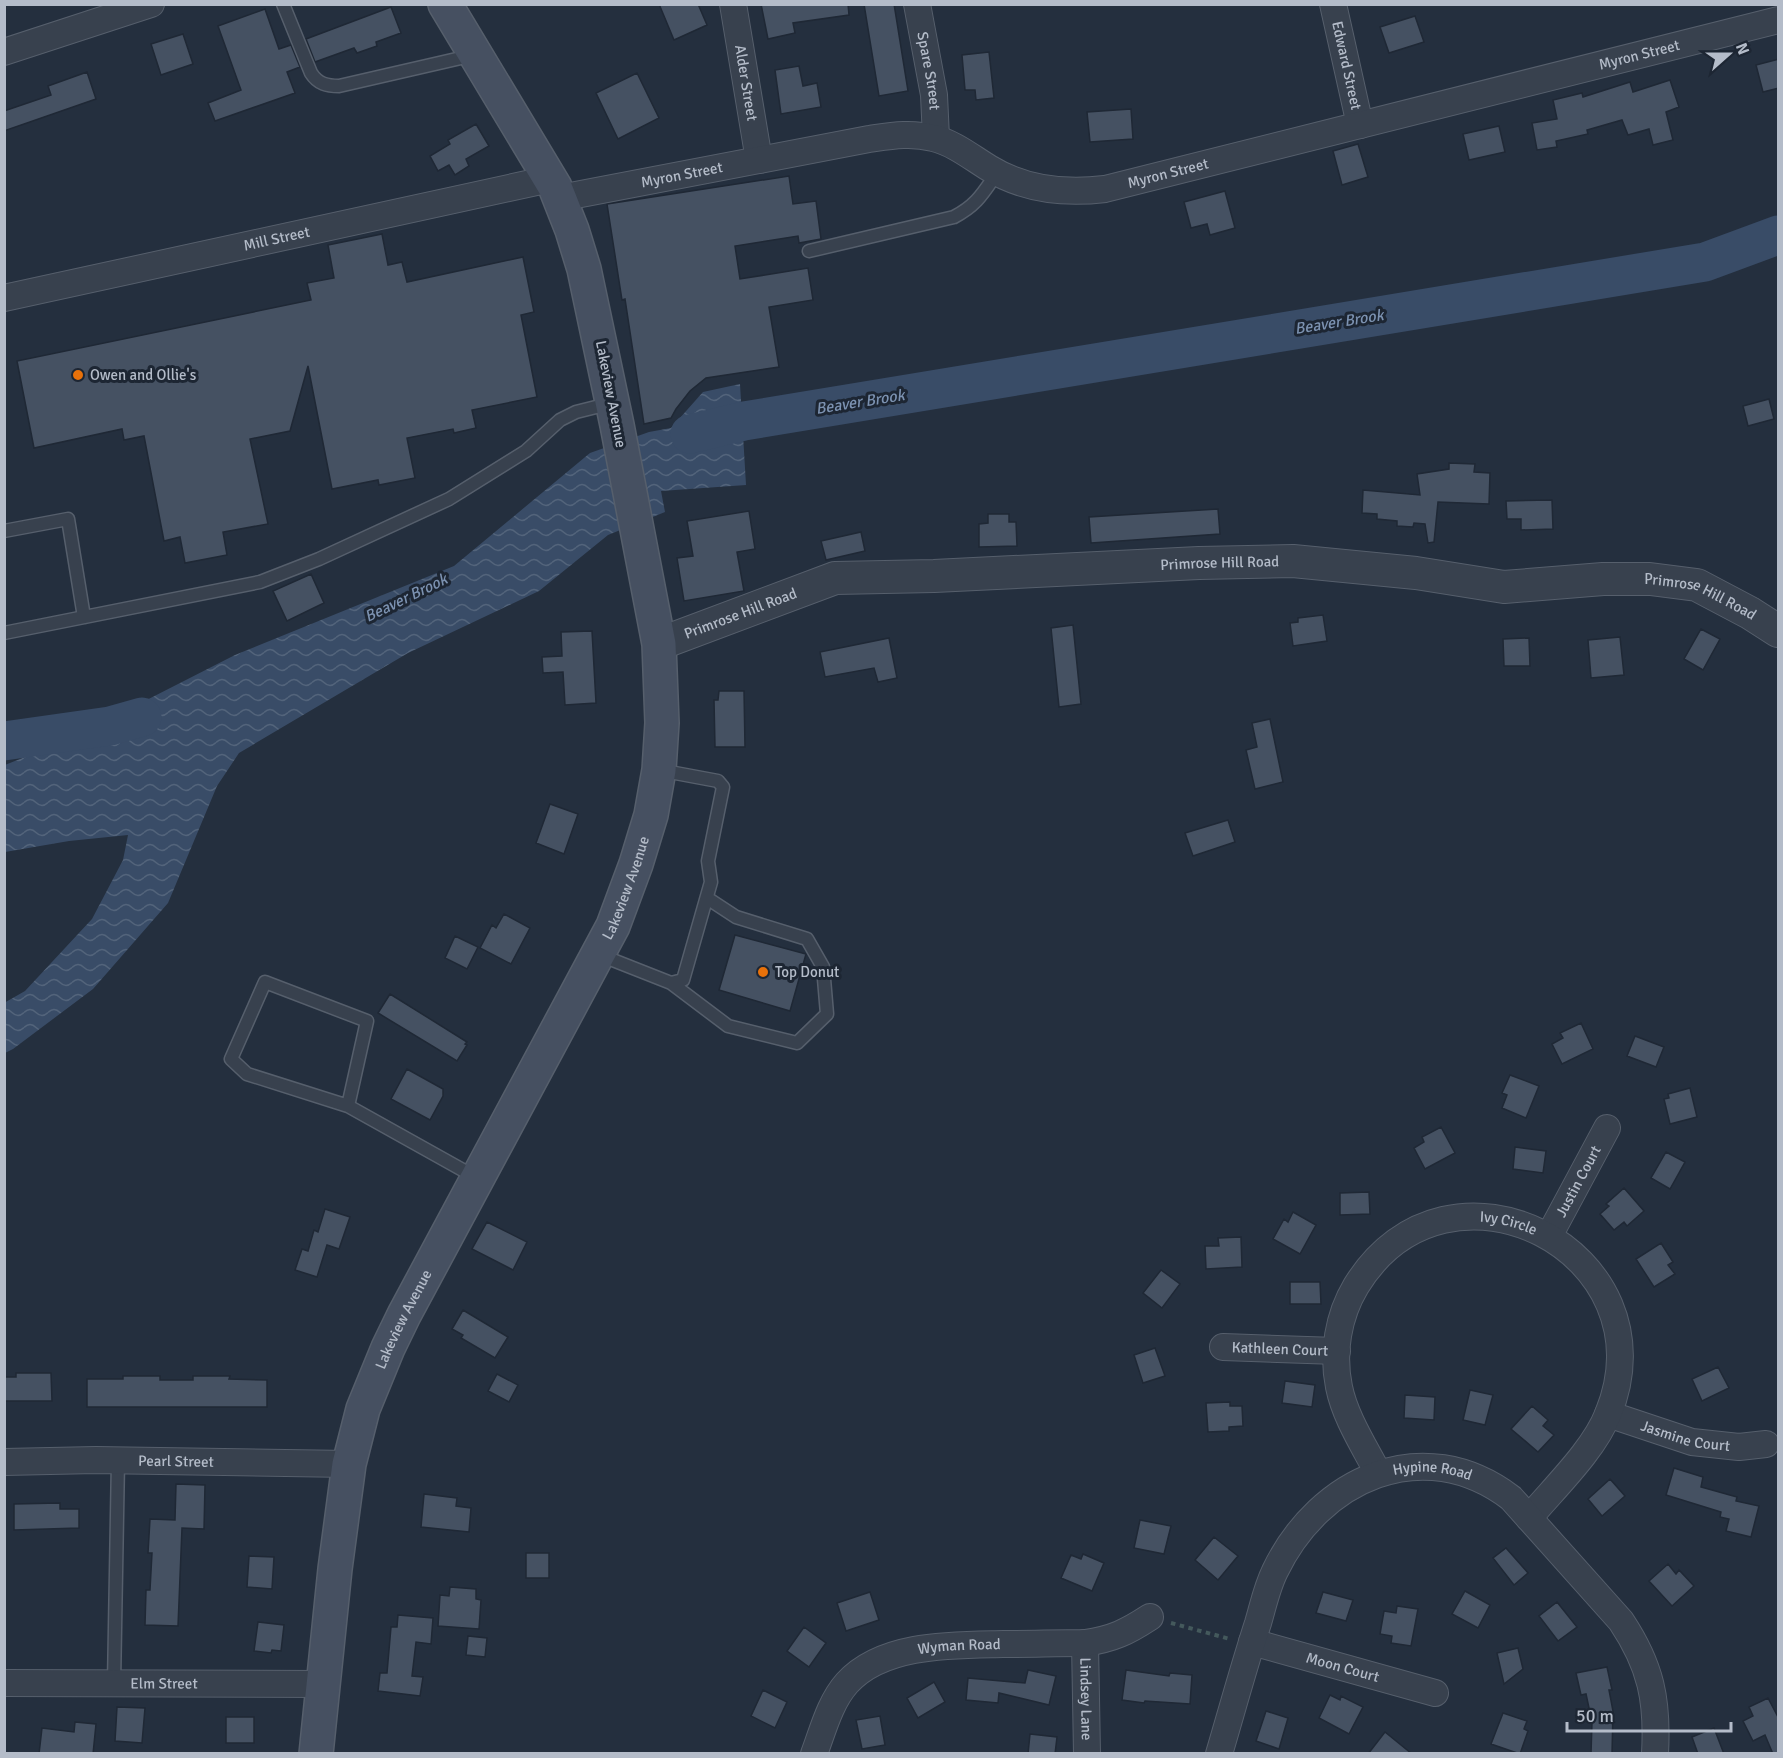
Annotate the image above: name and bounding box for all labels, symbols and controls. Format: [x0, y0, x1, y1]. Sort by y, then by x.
street label: Edward Street [1328, 19, 1365, 112]
north arrow [1699, 24, 1759, 84]
street label: Spare Street [913, 30, 944, 110]
street label: Myron Street [1597, 36, 1682, 74]
text: N [1731, 40, 1753, 58]
street label: Alder Street [731, 44, 761, 122]
street label: Myron Street [1126, 154, 1210, 192]
street label: Myron Street [639, 158, 724, 191]
street label: Mill Street [242, 223, 311, 255]
water label: Beaver Brook [1293, 305, 1387, 339]
street label: Lakeview Avenue [592, 339, 630, 449]
place label: Owen and Ollie's [90, 366, 197, 384]
marker: Owen and Ollie's [71, 368, 85, 382]
water label: Beaver Brook [814, 385, 908, 419]
street label: Primrose Hill Road [1160, 552, 1279, 574]
water label: Beaver Brook [361, 568, 452, 627]
street label: Primrose Hill Road [1644, 570, 1760, 624]
street label: Primrose Hill Road [682, 584, 799, 643]
street label: Lakeview Avenue [598, 834, 653, 943]
place label: Top Donut [775, 963, 839, 981]
marker: Top Donut [756, 965, 770, 979]
street label: Justin Court [1552, 1143, 1605, 1220]
street label: Ivy Circle [1479, 1208, 1540, 1239]
street label: Lakeview Avenue [371, 1266, 436, 1372]
street label: Kathleen Court [1231, 1338, 1329, 1360]
street label: Jasmine Court [1639, 1417, 1731, 1455]
street label: Pearl Street [138, 1452, 214, 1471]
street label: Hypine Road [1391, 1458, 1475, 1484]
street label: Wyman Road [916, 1635, 1001, 1658]
street label: Moon Court [1304, 1648, 1381, 1686]
street label: Lindsey Lane [1076, 1657, 1096, 1741]
street label: Elm Street [130, 1674, 198, 1693]
scale bar [1567, 1695, 1730, 1733]
text: 50 m [1576, 1705, 1614, 1727]

